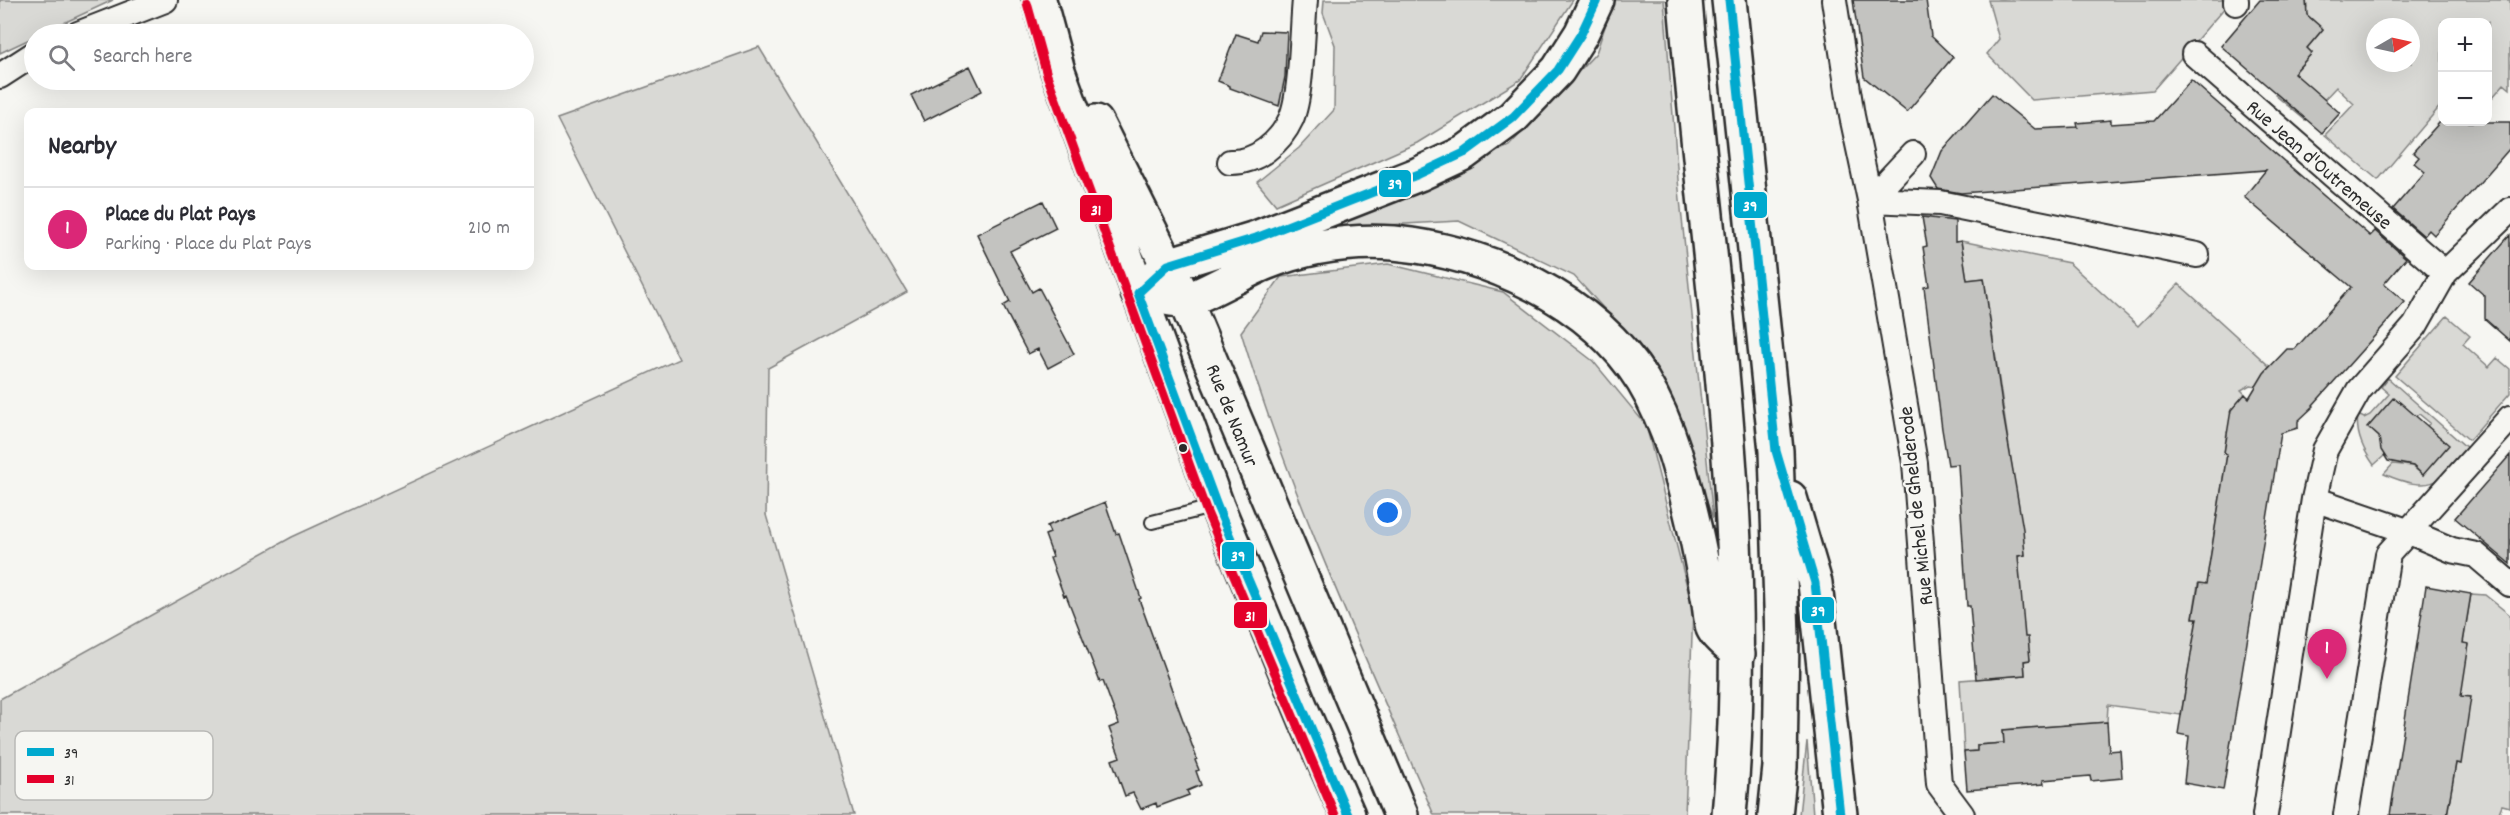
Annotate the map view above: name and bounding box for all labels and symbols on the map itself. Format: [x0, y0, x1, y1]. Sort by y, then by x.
north arrow [2366, 18, 2420, 72]
street label: Rue Jean d'Outremeuse [2238, 94, 2398, 238]
line badge: 39 [1378, 169, 1412, 198]
text: 39 [1388, 174, 1402, 197]
line badge: 39 [1733, 191, 1768, 219]
line badge: 31 [1079, 194, 1113, 223]
text: 39 [1743, 196, 1757, 219]
text: 31 [1091, 200, 1101, 223]
street label: Rue de Namur [1196, 360, 1265, 472]
street label: Rue Michel de Ghelderode [1893, 405, 1943, 607]
unlabelled marker [1177, 442, 1189, 454]
your location [1373, 498, 1402, 527]
line badge: 39 [1221, 541, 1255, 570]
text: 39 [1231, 546, 1245, 569]
line badge: 39 [1801, 596, 1835, 624]
line badge: 31 [1233, 601, 1268, 629]
text: 39 [1811, 601, 1825, 624]
text: 31 [1245, 606, 1255, 629]
pin: 1 [2308, 630, 2346, 679]
legend [15, 731, 213, 800]
text: 39 [64, 743, 78, 766]
text: 31 [64, 770, 75, 793]

